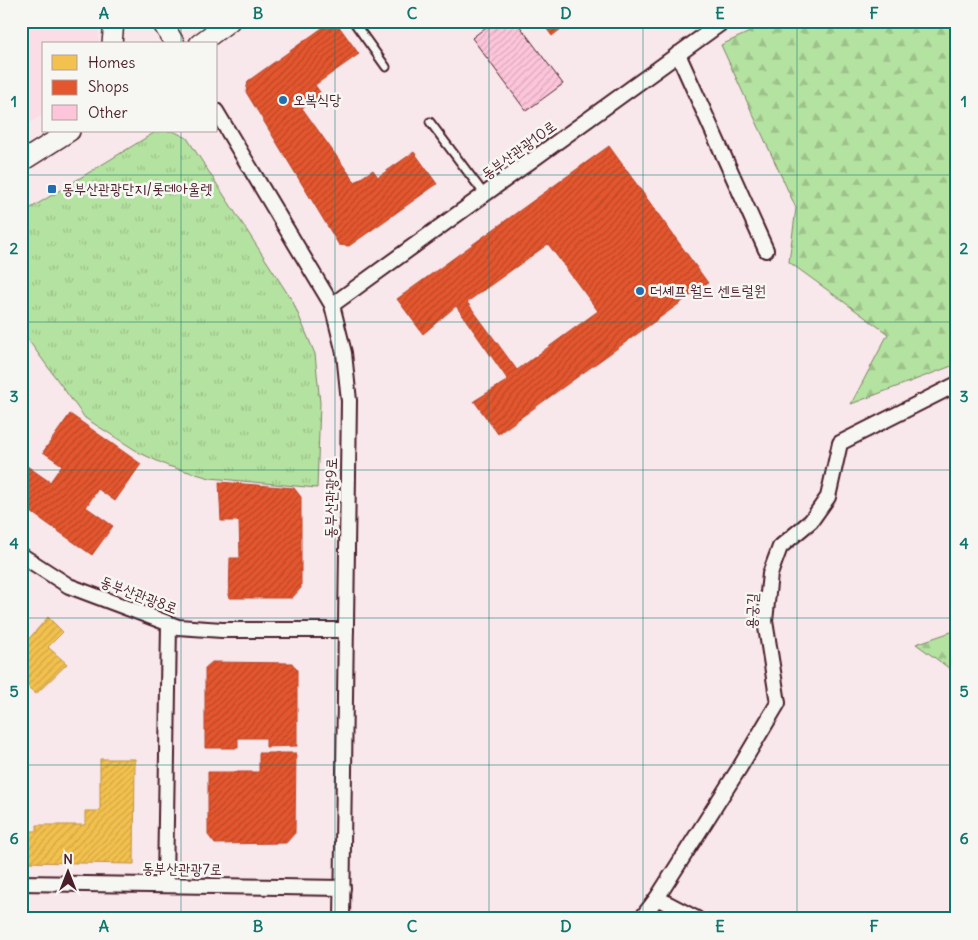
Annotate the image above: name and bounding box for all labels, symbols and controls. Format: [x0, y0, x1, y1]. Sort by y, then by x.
text: A [99, 3, 109, 23]
text: B [253, 3, 264, 23]
text: C [407, 3, 418, 23]
text: D [560, 3, 572, 23]
text: E [715, 3, 725, 23]
text: F [869, 3, 879, 23]
legend [42, 42, 218, 132]
text: Homes [88, 53, 135, 72]
text: Shops [88, 77, 129, 96]
place label: 오복식당 [293, 90, 341, 109]
text: 1 [11, 91, 17, 111]
text: 1 [961, 91, 967, 111]
marker: 오복식당 [277, 94, 289, 106]
text: Other [88, 103, 128, 122]
street label: 동부산관광10로 [477, 116, 560, 183]
place label: 동부산관광단지/롯데아울렛 [62, 179, 212, 198]
marker: 동부산관광단지/롯데아울렛 [46, 183, 58, 195]
text: 2 [10, 238, 19, 258]
text: 2 [960, 238, 969, 258]
place label: 더셰프 월드 센트럴원 [650, 281, 766, 300]
marker: 더셰프 월드 센트럴원 [634, 285, 646, 297]
text: 3 [9, 386, 19, 406]
text: 3 [959, 386, 969, 406]
street label: 동부산관광9로 [320, 457, 341, 539]
text: 4 [9, 533, 19, 553]
text: 4 [959, 533, 969, 553]
street label: 동부산관광8로 [98, 571, 180, 618]
street label: 용궁길 [741, 593, 762, 629]
text: 5 [9, 681, 19, 701]
text: 5 [959, 681, 969, 701]
text: 6 [9, 828, 19, 848]
text: 6 [959, 828, 969, 848]
north arrow [42, 848, 92, 898]
text: N [63, 850, 73, 868]
street label: 동부산관광7로 [142, 858, 222, 879]
text: A [99, 916, 109, 936]
text: B [253, 916, 264, 936]
text: C [407, 916, 418, 936]
text: D [560, 916, 572, 936]
text: E [715, 916, 725, 936]
text: F [869, 916, 879, 936]

